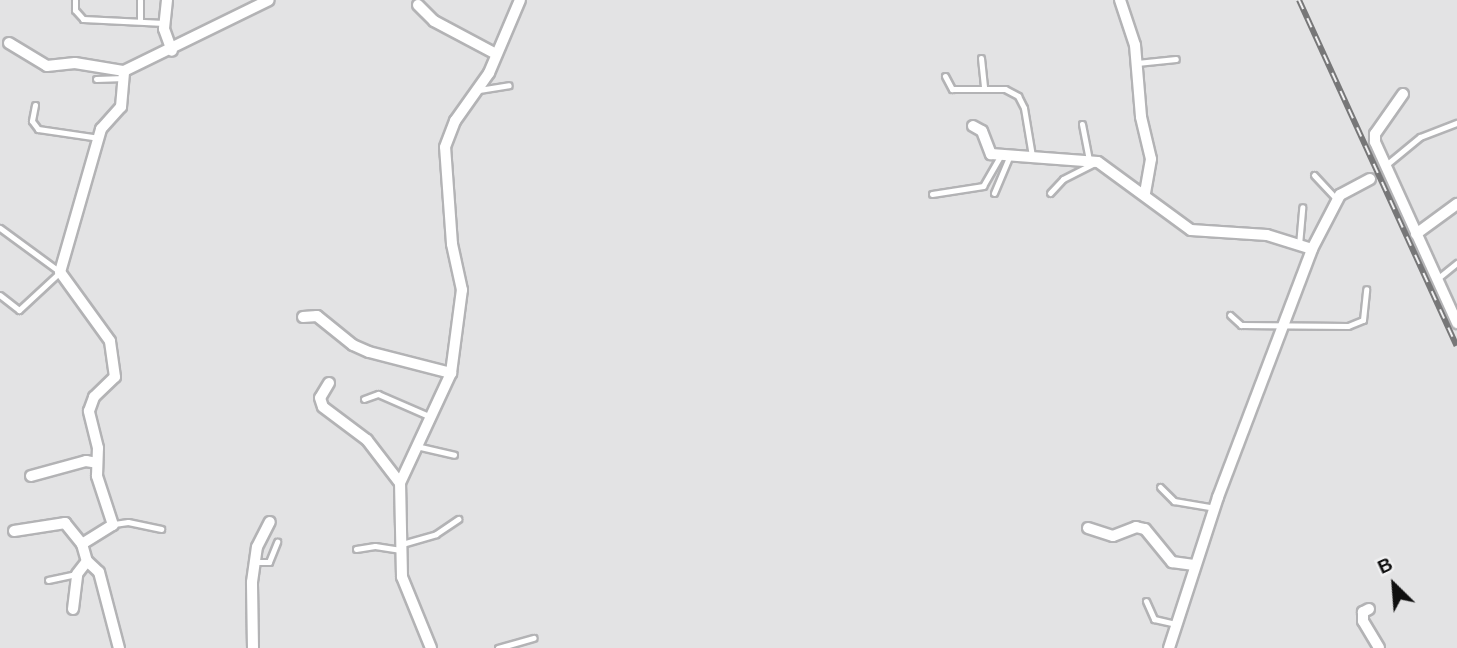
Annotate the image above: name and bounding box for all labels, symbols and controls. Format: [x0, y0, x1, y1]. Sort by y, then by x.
north arrow [1359, 550, 1429, 620]
text: B [1374, 553, 1396, 578]

